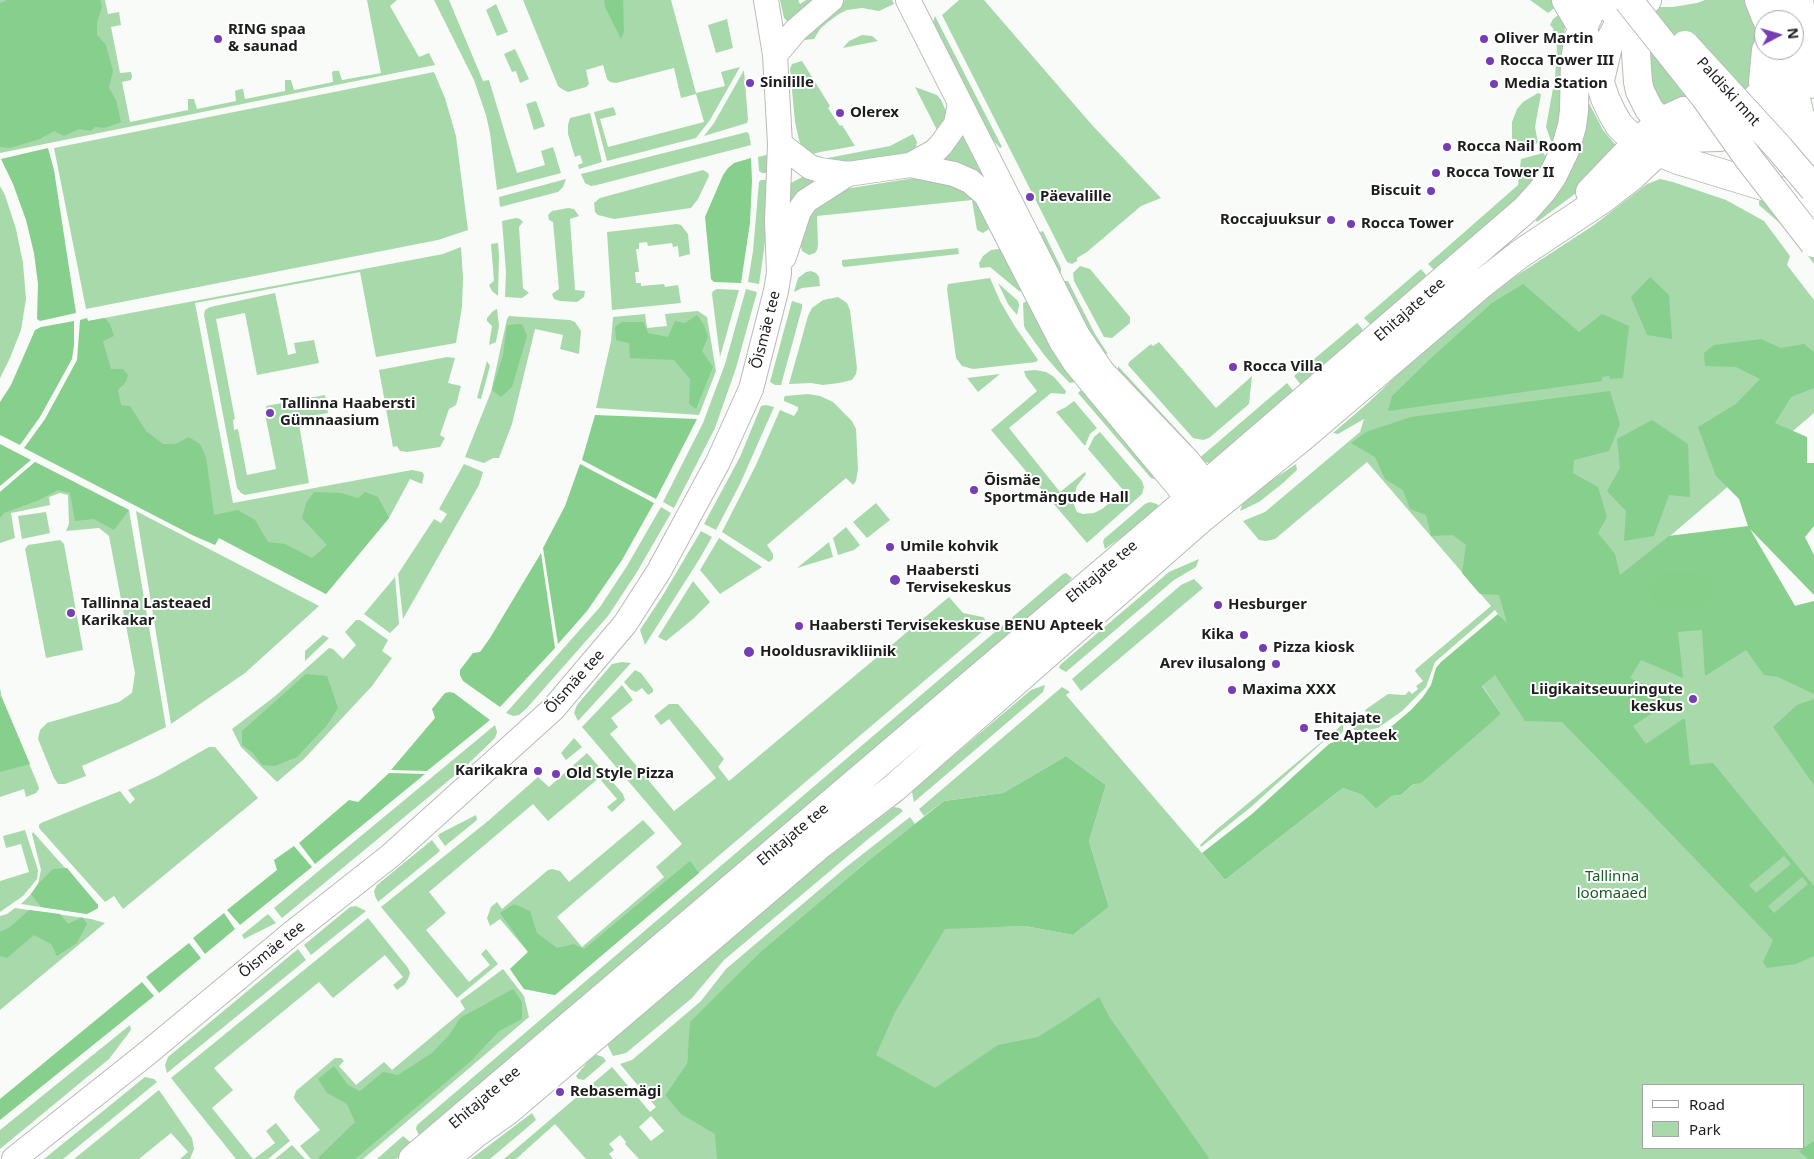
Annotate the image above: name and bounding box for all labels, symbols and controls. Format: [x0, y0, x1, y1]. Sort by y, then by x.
north arrow [1754, 10, 1804, 60]
place label: RING spaa & saunad [228, 21, 306, 56]
text: N [1783, 27, 1803, 40]
place label: Oliver Martin [1494, 30, 1594, 48]
marker: RING spaa & saunad [212, 33, 224, 45]
marker: Oliver Martin [1478, 33, 1490, 45]
place label: Rocca Tower III [1500, 52, 1614, 70]
street label: Paldiski mnt [1692, 54, 1764, 130]
marker: Rocca Tower III [1484, 55, 1496, 67]
place label: Sinilille [760, 74, 814, 92]
place label: Media Station [1504, 75, 1608, 93]
marker: Sinilille [744, 77, 756, 89]
marker: Media Station [1488, 78, 1500, 90]
place label: Olerex [850, 104, 899, 122]
marker: Olerex [834, 107, 846, 119]
place label: Rocca Nail Room [1457, 138, 1582, 156]
marker: Rocca Nail Room [1441, 141, 1453, 153]
place label: Rocca Tower II [1446, 164, 1554, 182]
marker: Rocca Tower II [1430, 167, 1442, 179]
place label: Biscuit [1371, 182, 1421, 200]
marker: Biscuit [1425, 185, 1437, 197]
place label: Päevalille [1040, 188, 1111, 206]
marker: Päevalille [1024, 191, 1036, 203]
place label: Roccajuuksur [1220, 211, 1321, 229]
marker: Roccajuuksur [1325, 214, 1337, 226]
place label: Rocca Tower [1361, 215, 1454, 233]
marker: Rocca Tower [1345, 218, 1357, 230]
street label: Ehitajate tee [1371, 274, 1449, 346]
street label: Õismäe tee [748, 289, 784, 371]
place label: Rocca Villa [1243, 358, 1323, 376]
marker: Rocca Villa [1227, 361, 1239, 373]
place label: Tallinna Haabersti Gümnaasium [280, 395, 415, 430]
marker: Tallinna Haabersti Gümnaasium [264, 407, 276, 419]
place label: Õismäe Sportmängude Hall [984, 472, 1129, 507]
marker: Õismäe Sportmängude Hall [968, 484, 980, 496]
street label: Ehitajate tee [1063, 537, 1141, 607]
place label: Umile kohvik [900, 538, 999, 556]
marker: Umile kohvik [884, 541, 896, 553]
place label: Haabersti Tervisekeskus [906, 562, 1011, 597]
marker: Haabersti Tervisekeskus [888, 573, 902, 587]
place label: Tallinna Lasteaed Karikakar [81, 595, 211, 630]
place label: Hesburger [1228, 596, 1307, 614]
marker: Hesburger [1212, 599, 1224, 611]
marker: Tallinna Lasteaed Karikakar [65, 607, 77, 619]
place label: Haabersti Tervisekeskuse BENU Apteek [809, 617, 1103, 635]
marker: Haabersti Tervisekeskuse BENU Apteek [793, 620, 805, 632]
place label: Kika [1201, 626, 1234, 644]
marker: Kika [1238, 629, 1250, 641]
place label: Pizza kiosk [1273, 639, 1354, 657]
marker: Pizza kiosk [1257, 642, 1269, 654]
place label: Hooldusravikliinik [760, 643, 896, 661]
marker: Hooldusravikliinik [742, 645, 756, 659]
street label: Õismäe tee [542, 646, 608, 718]
place label: Arev ilusalong [1160, 655, 1266, 673]
marker: Arev ilusalong [1270, 658, 1282, 670]
place label: Maxima XXX [1242, 681, 1336, 699]
place label: Liigikaitseuuringute keskus [1531, 681, 1683, 716]
marker: Maxima XXX [1226, 684, 1238, 696]
marker: Liigikaitseuuringute keskus [1687, 693, 1699, 705]
place label: Ehitajate Tee Apteek [1314, 710, 1397, 745]
marker: Ehitajate Tee Apteek [1298, 722, 1310, 734]
place label: Karikakra [455, 762, 528, 780]
marker: Karikakra [532, 765, 544, 777]
place label: Old Style Pizza [566, 765, 674, 783]
marker: Old Style Pizza [550, 768, 562, 780]
street label: Ehitajate tee [754, 800, 832, 870]
park label: Tallinna loomaaed [1577, 868, 1647, 903]
street label: Õismäe tee [235, 918, 309, 982]
street label: Ehitajate tee [446, 1063, 524, 1133]
place label: Rebasemägi [570, 1083, 661, 1101]
legend [1642, 1084, 1804, 1149]
marker: Rebasemägi [554, 1086, 566, 1098]
text: Road [1689, 1094, 1725, 1114]
text: Park [1689, 1119, 1721, 1139]

